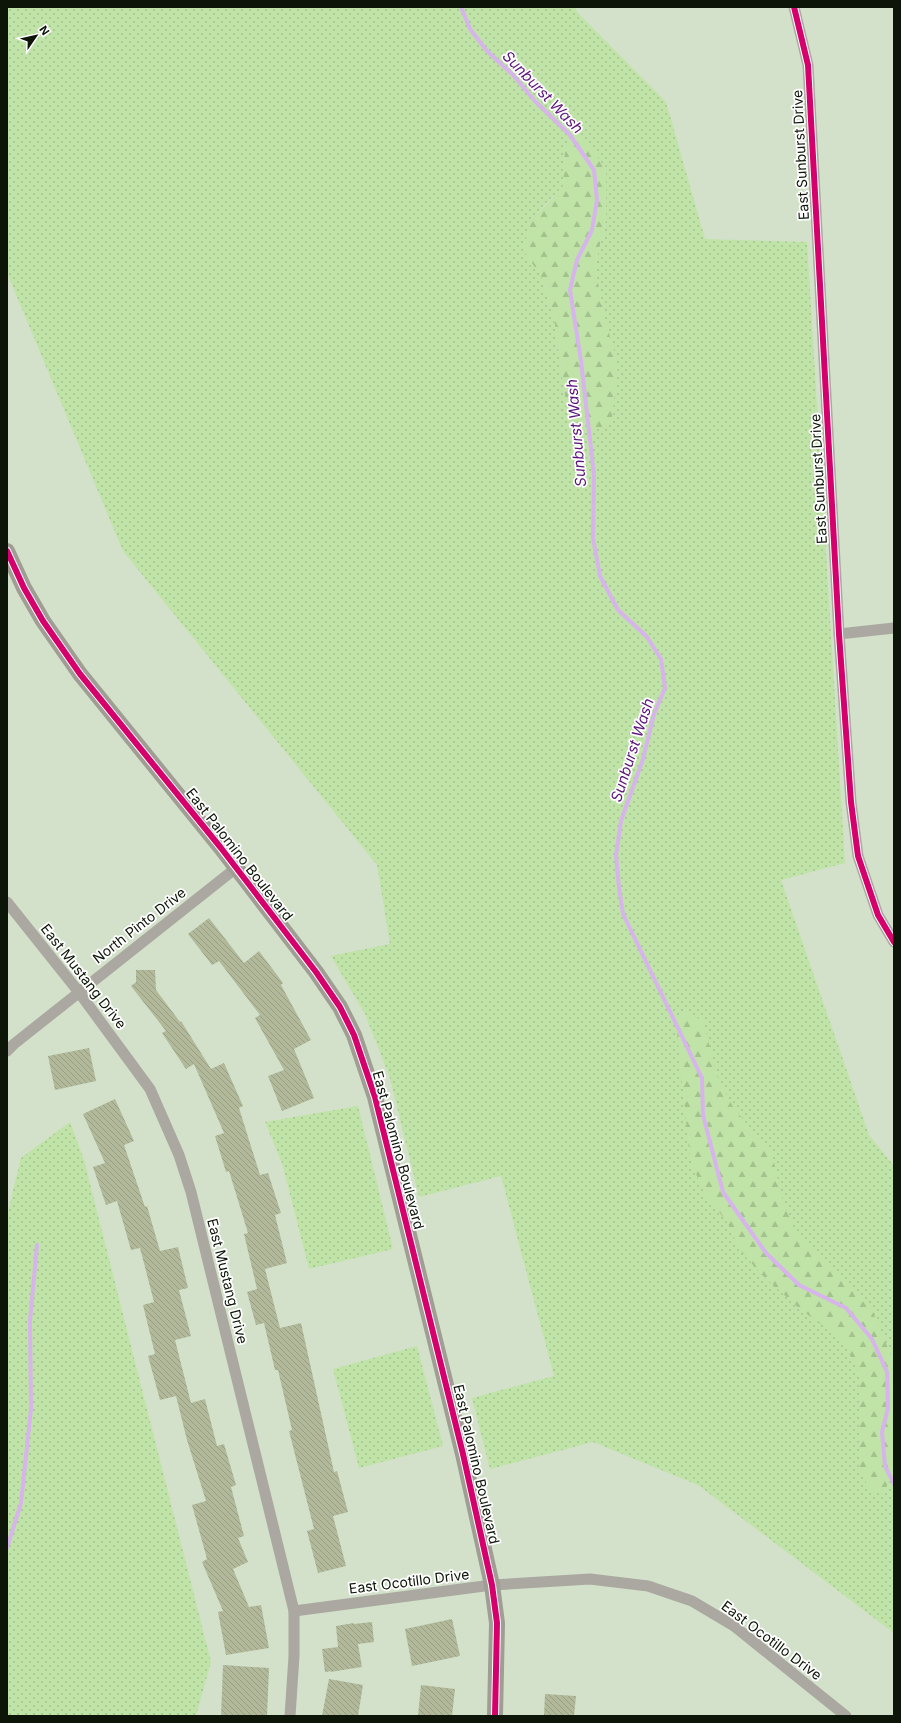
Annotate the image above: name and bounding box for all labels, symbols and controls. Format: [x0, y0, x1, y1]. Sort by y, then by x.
north arrow [16, 16, 56, 56]
text: N [36, 23, 52, 38]
water label: Sunburst Wash [499, 47, 587, 138]
street label: East Sunburst Drive [788, 89, 812, 221]
water label: Sunburst Wash [562, 378, 590, 488]
street label: East Sunburst Drive [806, 413, 830, 545]
water label: Sunburst Wash [606, 696, 658, 804]
street label: East Palomino Boulevard [183, 784, 297, 924]
street label: North Pinto Drive [89, 883, 189, 967]
street label: East Mustang Drive [38, 920, 130, 1032]
street label: East Palomino Boulevard [370, 1069, 428, 1231]
street label: East Mustang Drive [204, 1217, 252, 1345]
street label: East Palomino Boulevard [450, 1382, 504, 1546]
street label: East Ocotillo Drive [348, 1565, 470, 1597]
street label: East Ocotillo Drive [719, 1597, 825, 1683]

